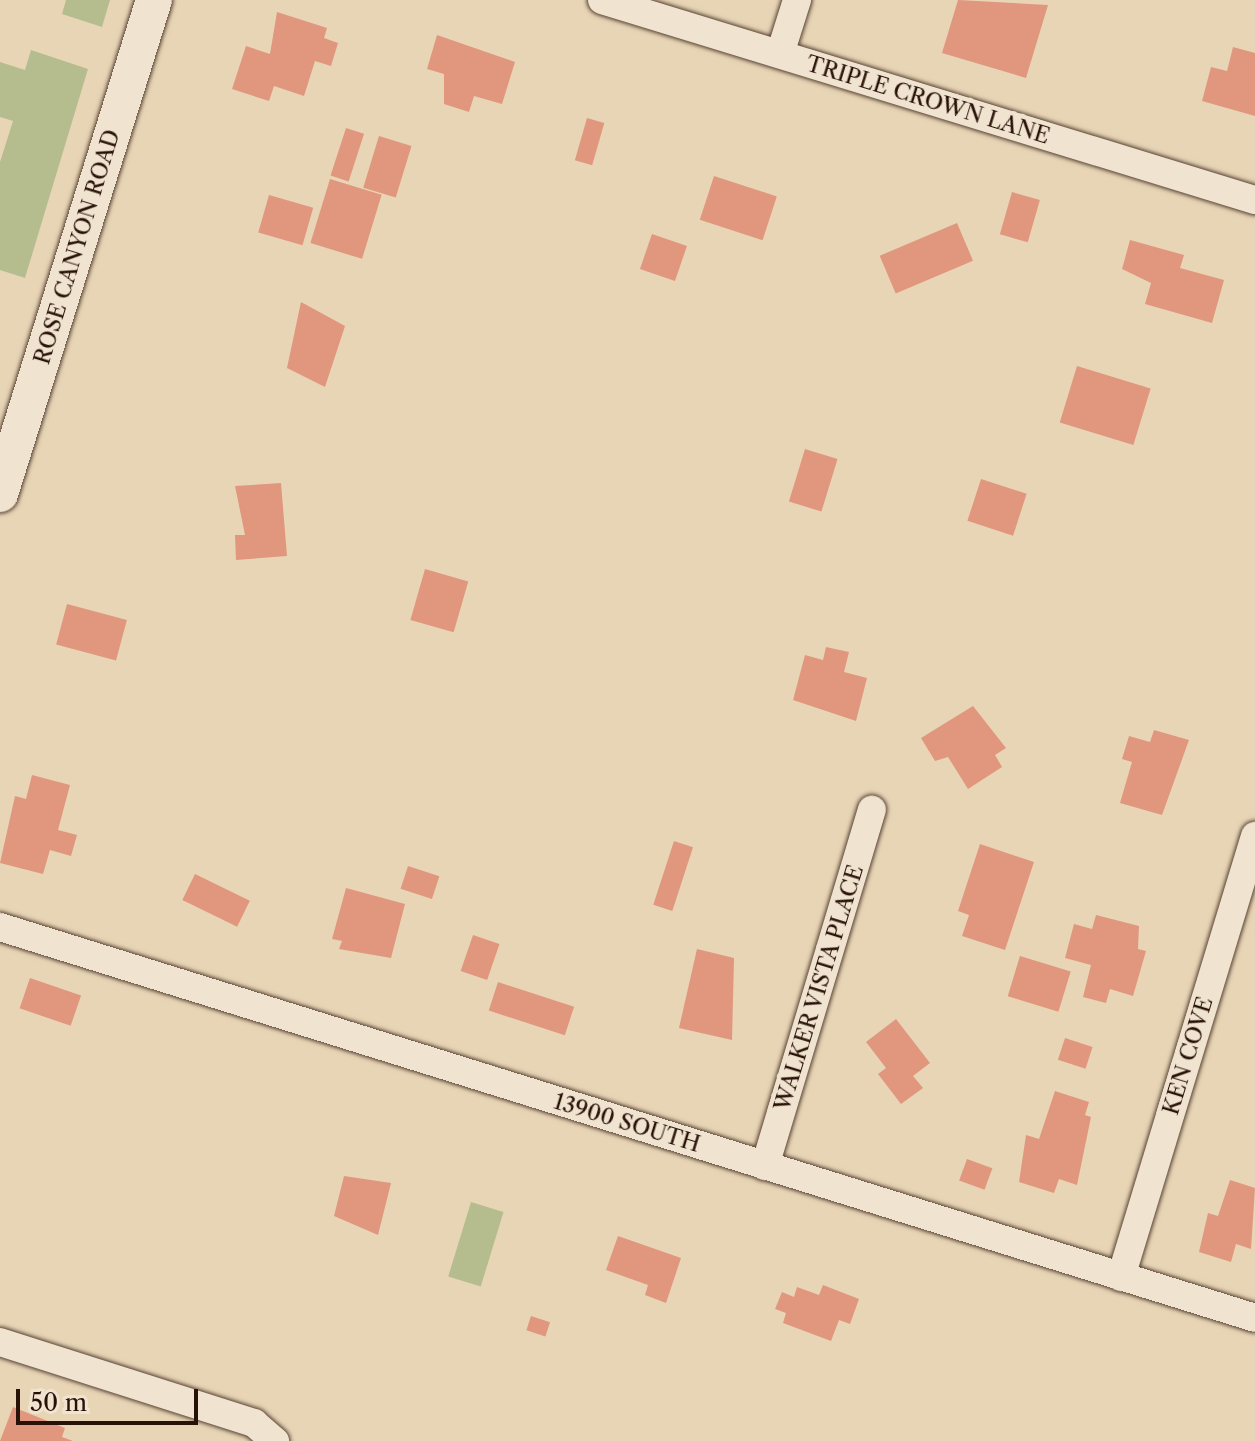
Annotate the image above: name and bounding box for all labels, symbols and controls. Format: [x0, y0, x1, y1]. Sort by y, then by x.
street label: TRIPLE CROWN LANE [803, 50, 1053, 150]
street label: ROSE CANYON ROAD [29, 126, 125, 368]
street label: WALKER VISTA PLACE [769, 861, 869, 1115]
street label: KEN COVE [1158, 994, 1218, 1118]
street label: 13900 SOUTH [551, 1088, 703, 1158]
scale bar [20, 1373, 202, 1423]
text: 50 m [30, 1388, 87, 1417]

